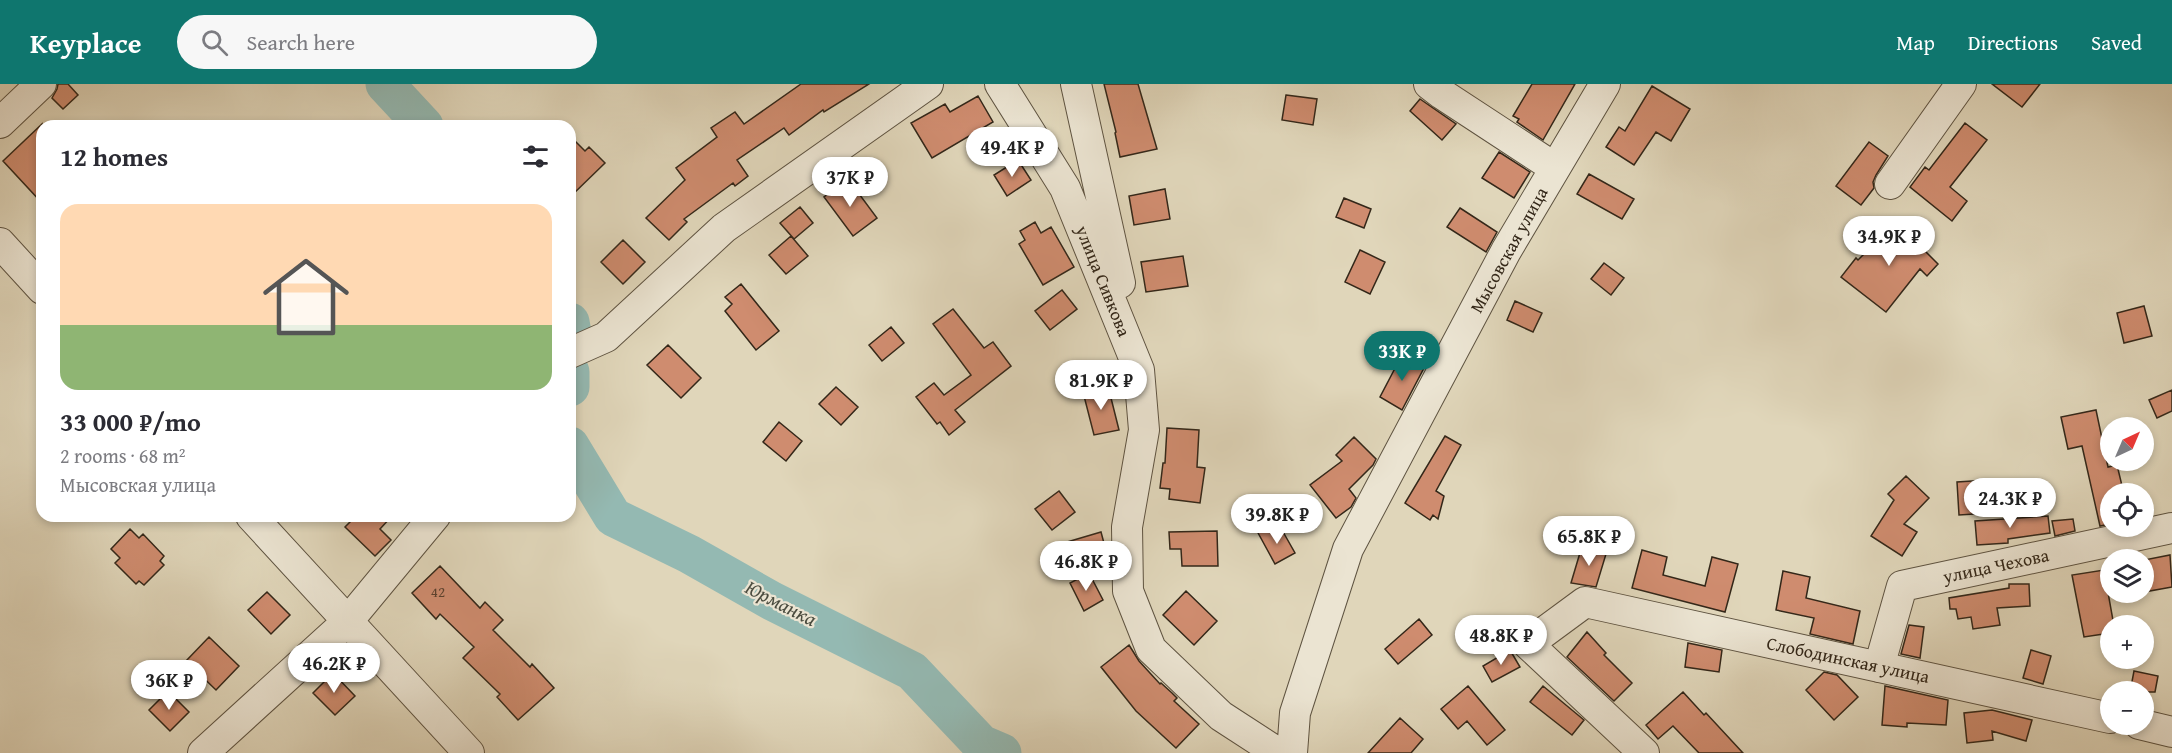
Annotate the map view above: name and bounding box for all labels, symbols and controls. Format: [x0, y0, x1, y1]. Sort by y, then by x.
search box [177, 15, 597, 69]
text: Keyplace [30, 22, 141, 63]
icon: search [198, 26, 231, 59]
text: Search here [246, 26, 355, 58]
text: Map [1896, 27, 1935, 58]
text: Directions [1968, 27, 2058, 58]
text: Saved [2091, 27, 2142, 58]
pin: 49.4K ₽ [957, 127, 1067, 178]
text: 49.4K ₽ [980, 132, 1044, 161]
text: 12 homes [60, 137, 168, 176]
icon: filters [519, 140, 552, 173]
pin: 37K ₽ [808, 157, 892, 208]
text: 37K ₽ [826, 162, 874, 191]
street label: Мысовская улица [1463, 181, 1555, 318]
pin: 34.9K ₽ [1834, 216, 1944, 267]
street label: улица Сивкова [1069, 220, 1138, 341]
text: 34.9K ₽ [1857, 221, 1921, 250]
icon: home [252, 243, 360, 351]
pin: 33K ₽ [1360, 331, 1444, 382]
text: 33K ₽ [1378, 336, 1426, 365]
pin: 81.9K ₽ [1046, 360, 1156, 411]
text: 81.9K ₽ [1069, 365, 1133, 394]
text: 33 000 ₽/mo [60, 402, 201, 441]
north arrow [2100, 417, 2154, 471]
map controls [2100, 417, 2154, 735]
text: 2 rooms · 68 m² [60, 441, 186, 470]
text: Мысовская улица [60, 470, 216, 499]
pin: 24.3K ₽ [1955, 478, 2065, 529]
text: 24.3K ₽ [1978, 483, 2042, 512]
button: locate [2100, 483, 2154, 537]
pin: 39.8K ₽ [1222, 494, 1332, 545]
text: 39.8K ₽ [1245, 499, 1309, 528]
pin: 65.8K ₽ [1534, 516, 1644, 567]
text: 65.8K ₽ [1557, 521, 1621, 550]
pin: 46.8K ₽ [1031, 541, 1141, 592]
street label: улица Чехова [1939, 541, 2052, 590]
text: 46.8K ₽ [1054, 546, 1118, 575]
button: layers [2100, 549, 2154, 603]
water label: Юрманка [741, 572, 823, 633]
house number: 42 [431, 581, 445, 602]
pin: 48.8K ₽ [1446, 615, 1556, 666]
button: + [2100, 615, 2154, 669]
text: 48.8K ₽ [1469, 620, 1533, 649]
street label: Слободинская улица [1764, 629, 1932, 690]
pin: 46.2K ₽ [279, 643, 389, 694]
text: 46.2K ₽ [302, 648, 366, 677]
pin: 36K ₽ [127, 660, 211, 711]
text: 36K ₽ [145, 665, 193, 694]
button: − [2100, 681, 2154, 735]

